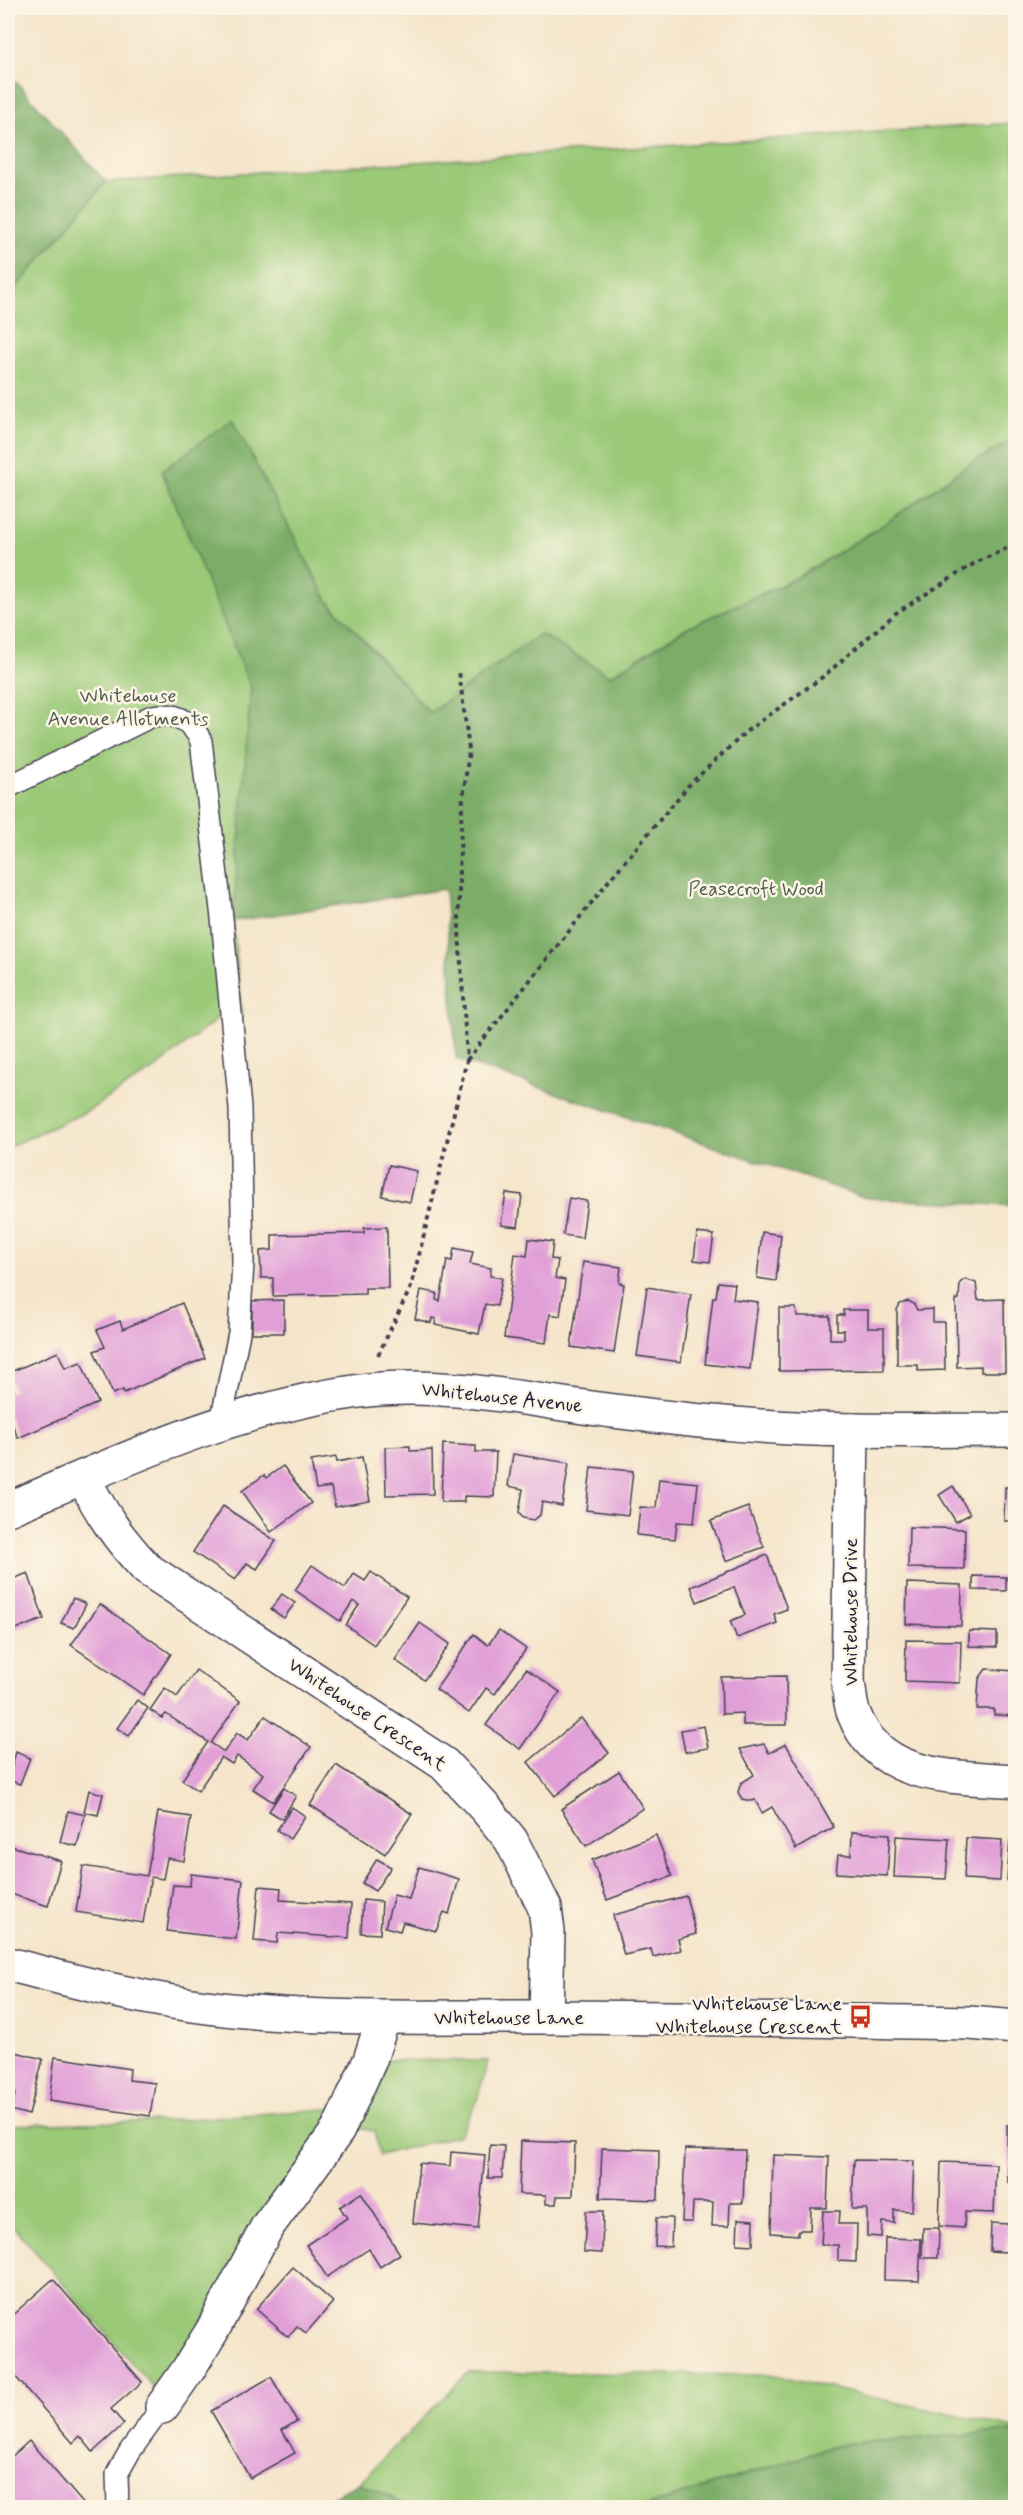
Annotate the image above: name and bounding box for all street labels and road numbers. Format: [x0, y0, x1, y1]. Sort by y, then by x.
street label: Whitehouse Avenue [420, 1376, 584, 1420]
street label: Whitehouse Drive [838, 1538, 865, 1686]
street label: Whitehouse Crescent [282, 1652, 452, 1778]
street label: Whitehouse Lane [434, 2005, 584, 2032]

